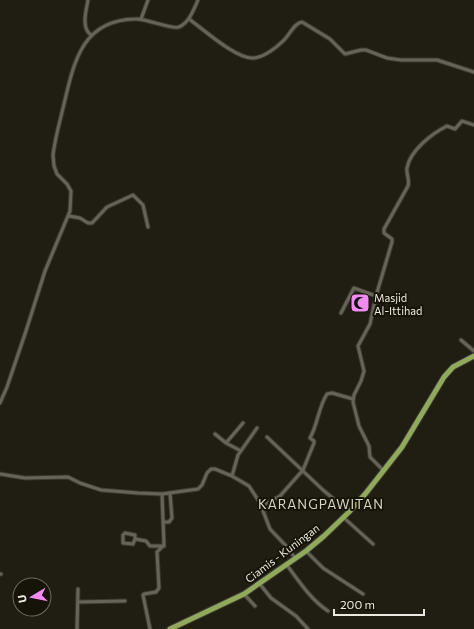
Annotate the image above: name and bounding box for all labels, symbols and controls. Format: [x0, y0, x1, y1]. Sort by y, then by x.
place label: Masjid Al-Ittihad [374, 291, 422, 317]
mosque icon: Masjid Al-Ittihad [349, 292, 371, 314]
district label: KARANGPAWITAN [258, 496, 384, 512]
street label: Ciamis - Kuningan [242, 521, 322, 585]
north arrow [12, 577, 52, 617]
scale bar [334, 591, 424, 617]
text: U [15, 594, 29, 604]
text: 200 m [340, 597, 375, 611]

